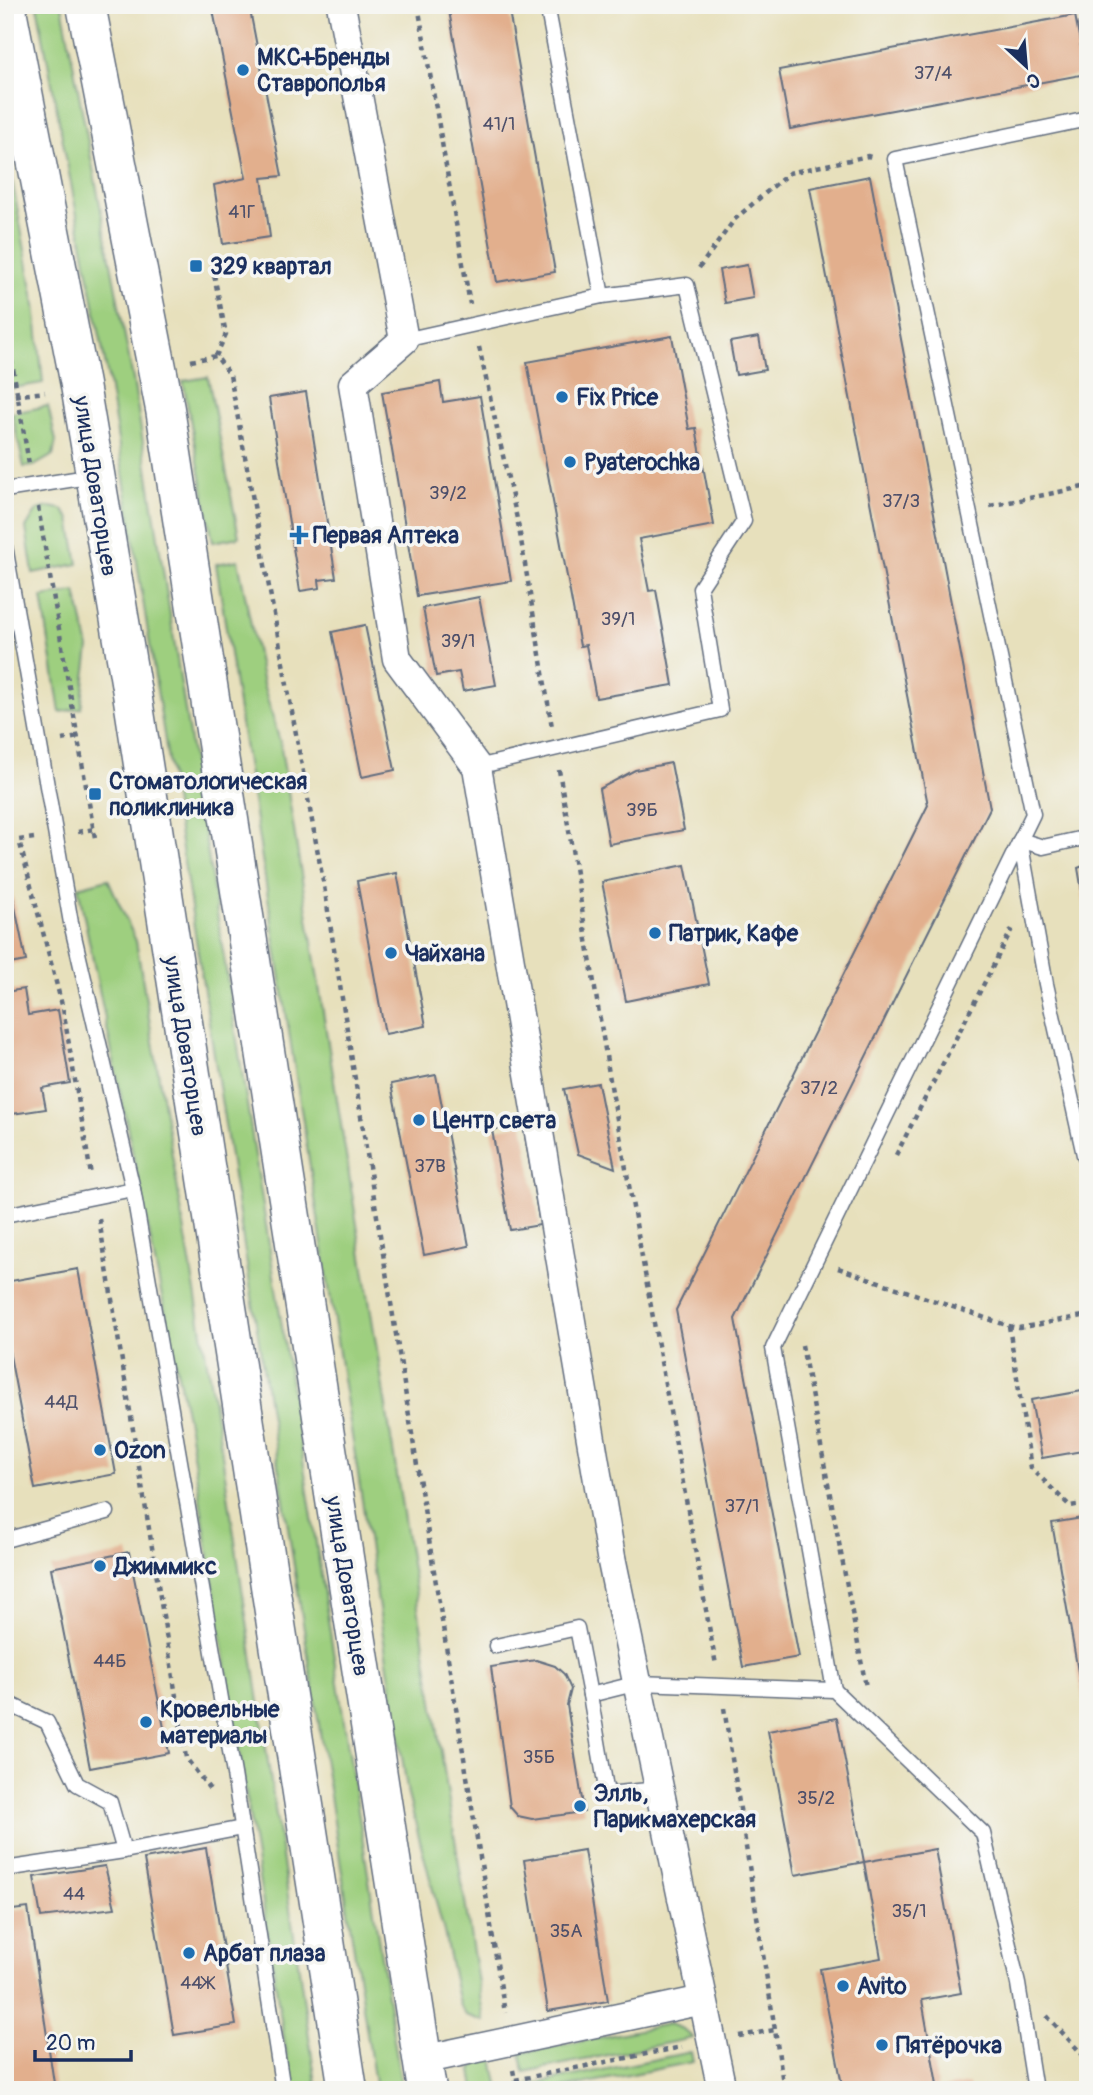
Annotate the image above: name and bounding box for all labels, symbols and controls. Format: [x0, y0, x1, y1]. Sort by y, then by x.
north arrow [992, 32, 1062, 102]
place label: МКС+Бренды Ставрополья [257, 43, 390, 98]
house number: 37/4 [914, 61, 952, 85]
marker: МКС+Бренды Ставрополья [235, 62, 251, 78]
text: С [1022, 67, 1044, 94]
house number: 41/1 [483, 112, 515, 136]
house number: 41Г [228, 200, 256, 224]
place label: 329 квартал [210, 252, 332, 281]
marker: 329 квартал [188, 258, 204, 274]
place label: Fix Price [576, 383, 659, 412]
marker: Fix Price [554, 389, 570, 405]
street label: улица Доваторцев [67, 393, 124, 578]
place label: Pyaterochka [584, 448, 700, 477]
marker: Pyaterochka [562, 454, 578, 470]
house number: 39/2 [429, 481, 467, 505]
house number: 37/3 [882, 489, 920, 513]
place label: Первая Аптека [313, 521, 459, 550]
marker: Первая Аптека [291, 527, 307, 543]
house number: 39/1 [601, 607, 635, 631]
house number: 39/1 [441, 629, 475, 653]
place label: Стоматологическая поликлиника [109, 767, 308, 822]
marker: Стоматологическая поликлиника [87, 786, 103, 802]
house number: 39Б [626, 798, 658, 822]
place label: Патрик, Кафе [669, 919, 799, 948]
marker: Патрик, Кафе [647, 925, 663, 941]
place label: Чайхана [405, 939, 485, 968]
marker: Чайхана [383, 945, 399, 961]
street label: улица Доваторцев [157, 953, 214, 1138]
house number: 37/2 [800, 1076, 838, 1100]
place label: Центр света [433, 1106, 556, 1135]
marker: Центр света [411, 1112, 427, 1128]
house number: 37В [414, 1154, 446, 1178]
house number: 44Д [44, 1390, 78, 1414]
place label: Ozon [114, 1436, 166, 1465]
marker: Ozon [92, 1442, 108, 1458]
street label: улица Доваторцев [319, 1493, 376, 1678]
house number: 37/1 [725, 1494, 759, 1518]
place label: Джиммикс [112, 1552, 217, 1581]
marker: Джиммикс [92, 1558, 108, 1574]
house number: 44Б [93, 1649, 127, 1673]
place label: Кровельные материалы [160, 1695, 280, 1750]
marker: Кровельные материалы [138, 1714, 154, 1730]
house number: 35Б [523, 1745, 555, 1769]
place label: Элль, Парикмахерская [594, 1779, 756, 1834]
house number: 35/2 [797, 1786, 835, 1810]
marker: Элль, Парикмахерская [572, 1798, 588, 1814]
house number: 44 [63, 1882, 85, 1906]
house number: 35/1 [891, 1899, 927, 1923]
house number: 35А [549, 1919, 583, 1943]
place label: Арбат плаза [203, 1939, 326, 1968]
marker: Арбат плаза [181, 1945, 197, 1961]
house number: 44Ж [180, 1971, 216, 1995]
place label: Avito [857, 1972, 907, 2001]
marker: Avito [835, 1978, 851, 1994]
scale bar [35, 2018, 131, 2062]
text: 20 m [46, 2030, 95, 2057]
place label: Пятёрочка [896, 2031, 1002, 2060]
marker: Пятёрочка [874, 2037, 890, 2053]

